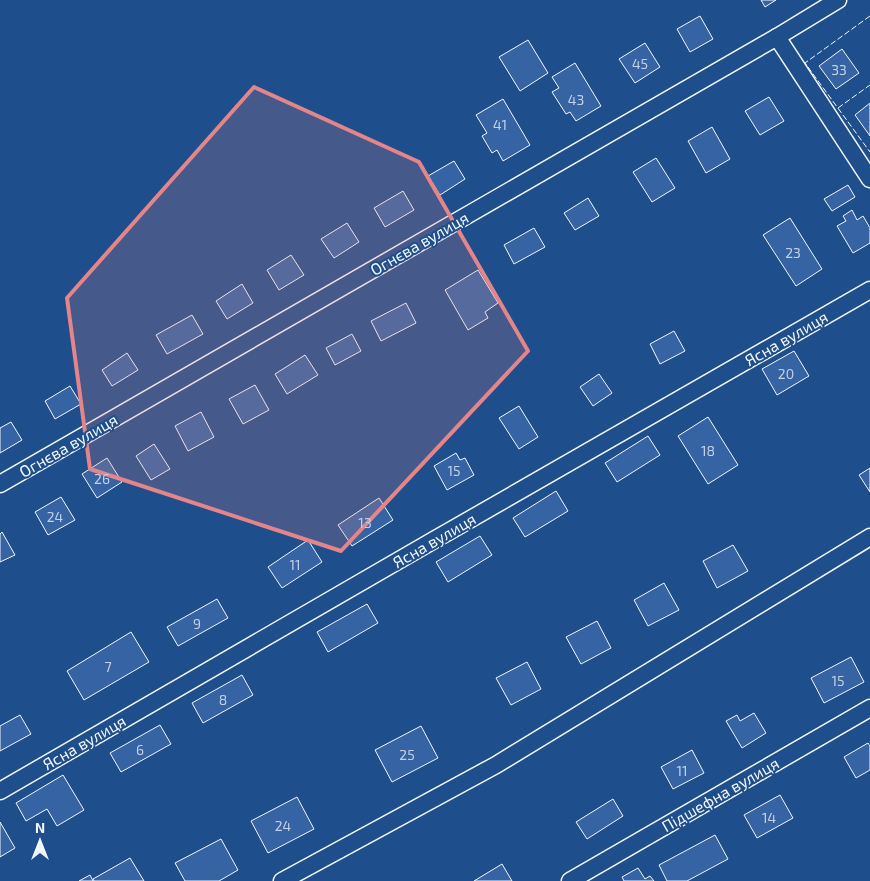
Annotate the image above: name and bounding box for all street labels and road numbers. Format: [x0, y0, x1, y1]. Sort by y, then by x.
street label: Огнєва вулиця [367, 207, 472, 280]
street label: Ясна вулиця [741, 307, 831, 370]
street label: Огнєва вулиця [16, 409, 121, 482]
street label: Ясна вулиця [389, 509, 479, 572]
street label: Ясна вулиця [39, 711, 129, 774]
street label: Підшефна вулиця [658, 753, 782, 836]

